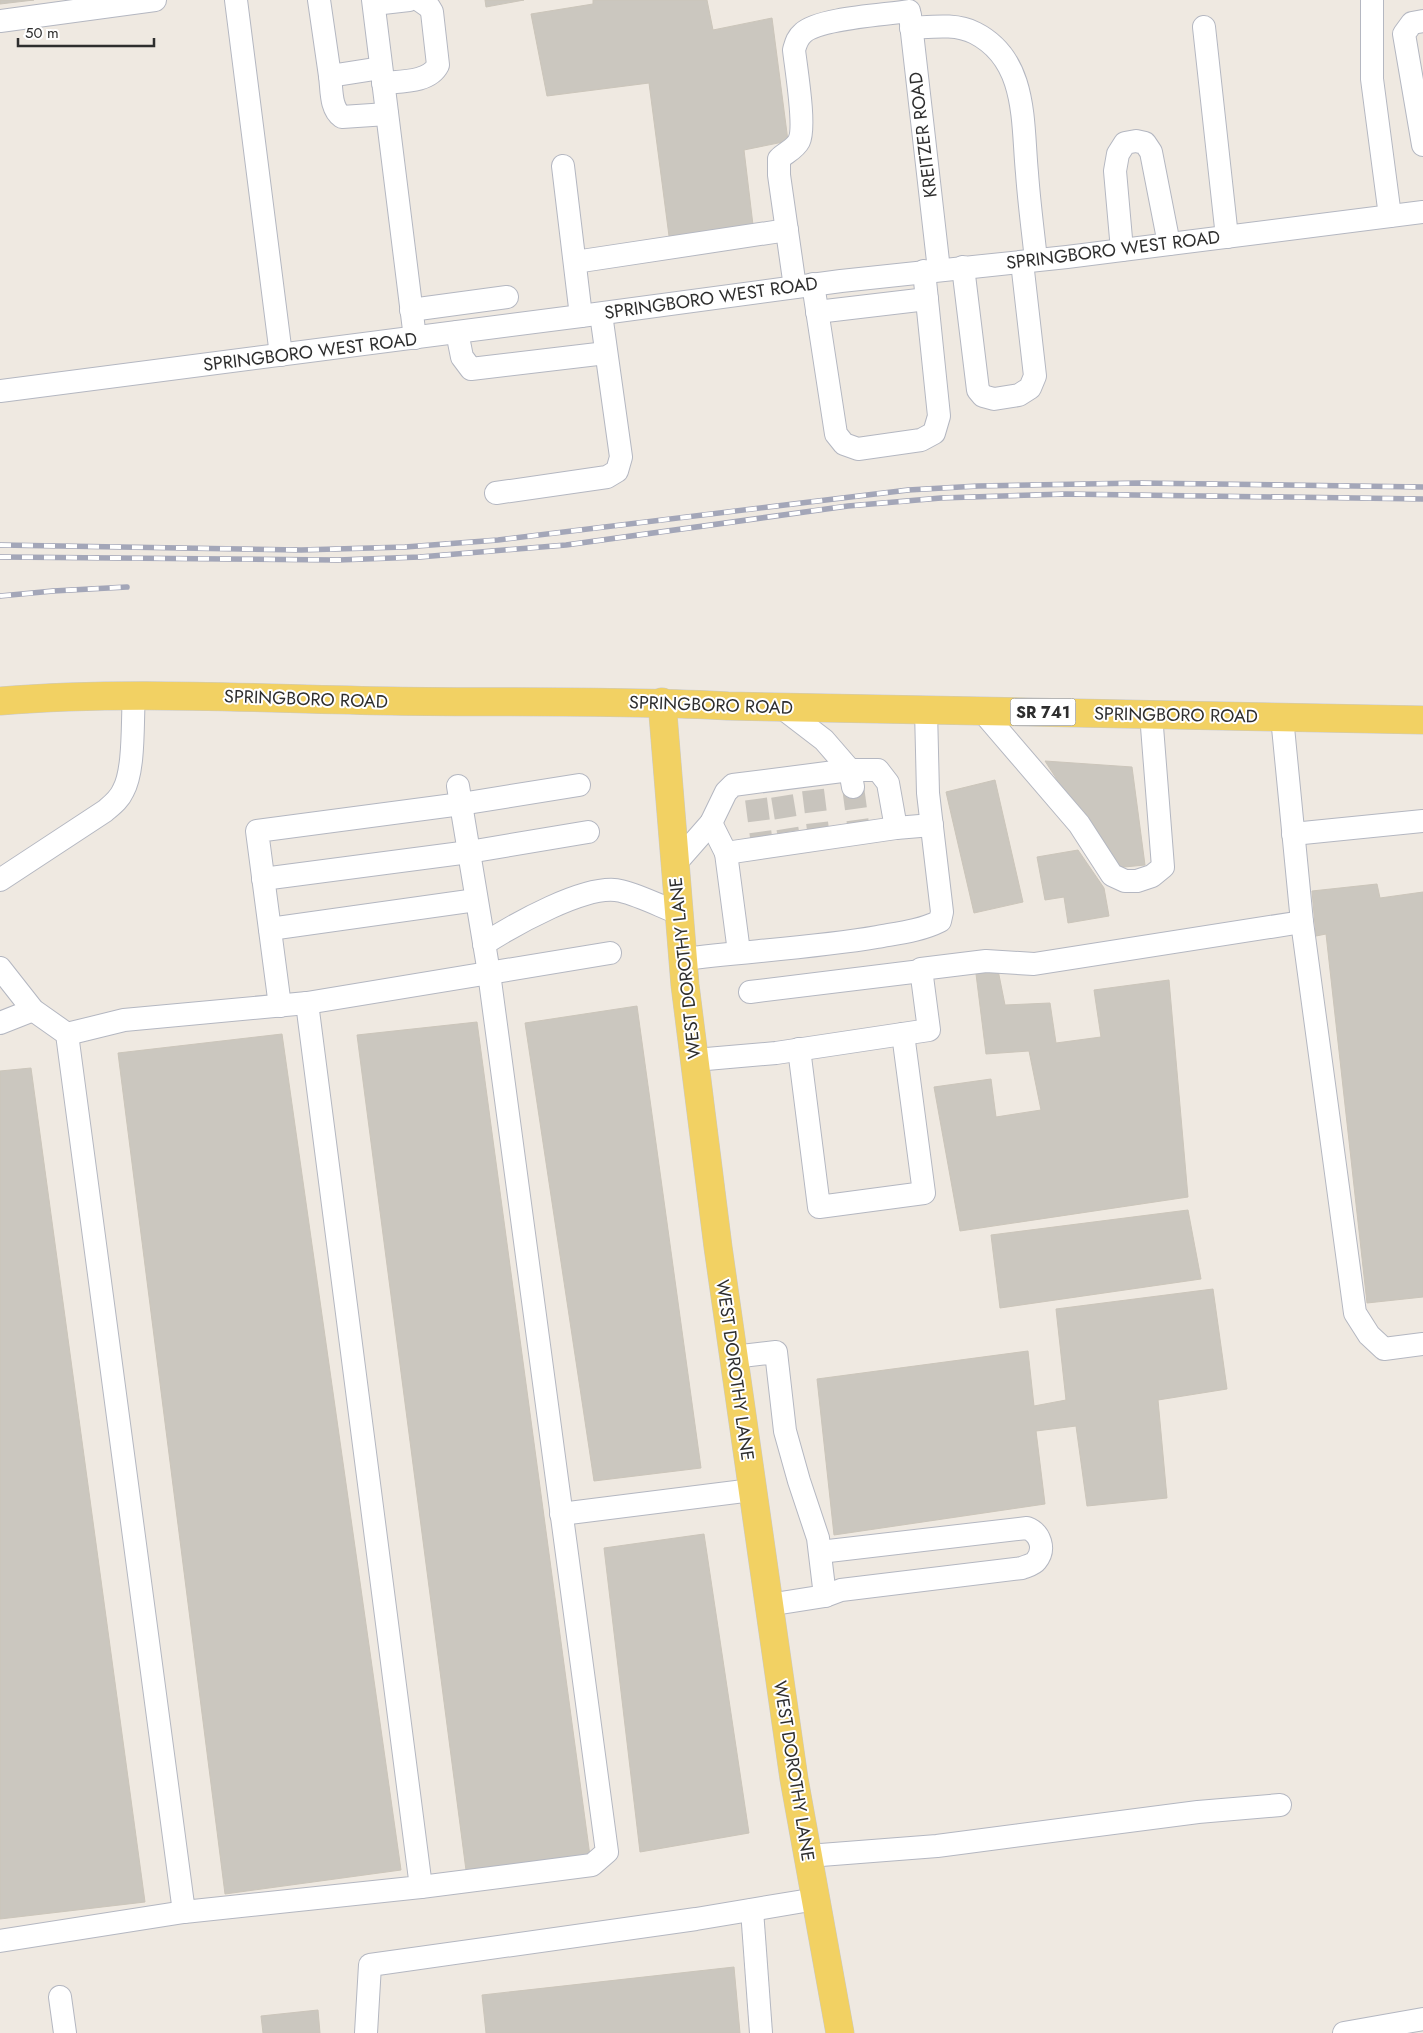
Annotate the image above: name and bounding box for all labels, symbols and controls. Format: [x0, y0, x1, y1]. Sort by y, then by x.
scale bar [18, 15, 154, 47]
text: 50 m [25, 22, 59, 44]
street label: KREITZER ROAD [902, 71, 944, 199]
street label: SPRINGBORO WEST ROAD [1005, 224, 1221, 276]
street label: SPRINGBORO WEST ROAD [603, 270, 819, 326]
street label: SPRINGBORO WEST ROAD [202, 326, 418, 378]
street label: SPRINGBORO ROAD [224, 683, 388, 715]
street label: SPRINGBORO ROAD [629, 689, 793, 721]
road number: SR 741 [1010, 699, 1076, 726]
street label: SPRINGBORO ROAD [1094, 701, 1258, 729]
street label: WEST DOROTHY LANE [663, 876, 707, 1060]
street label: WEST DOROTHY LANE [709, 1278, 761, 1462]
street label: WEST DOROTHY LANE [767, 1679, 821, 1863]

